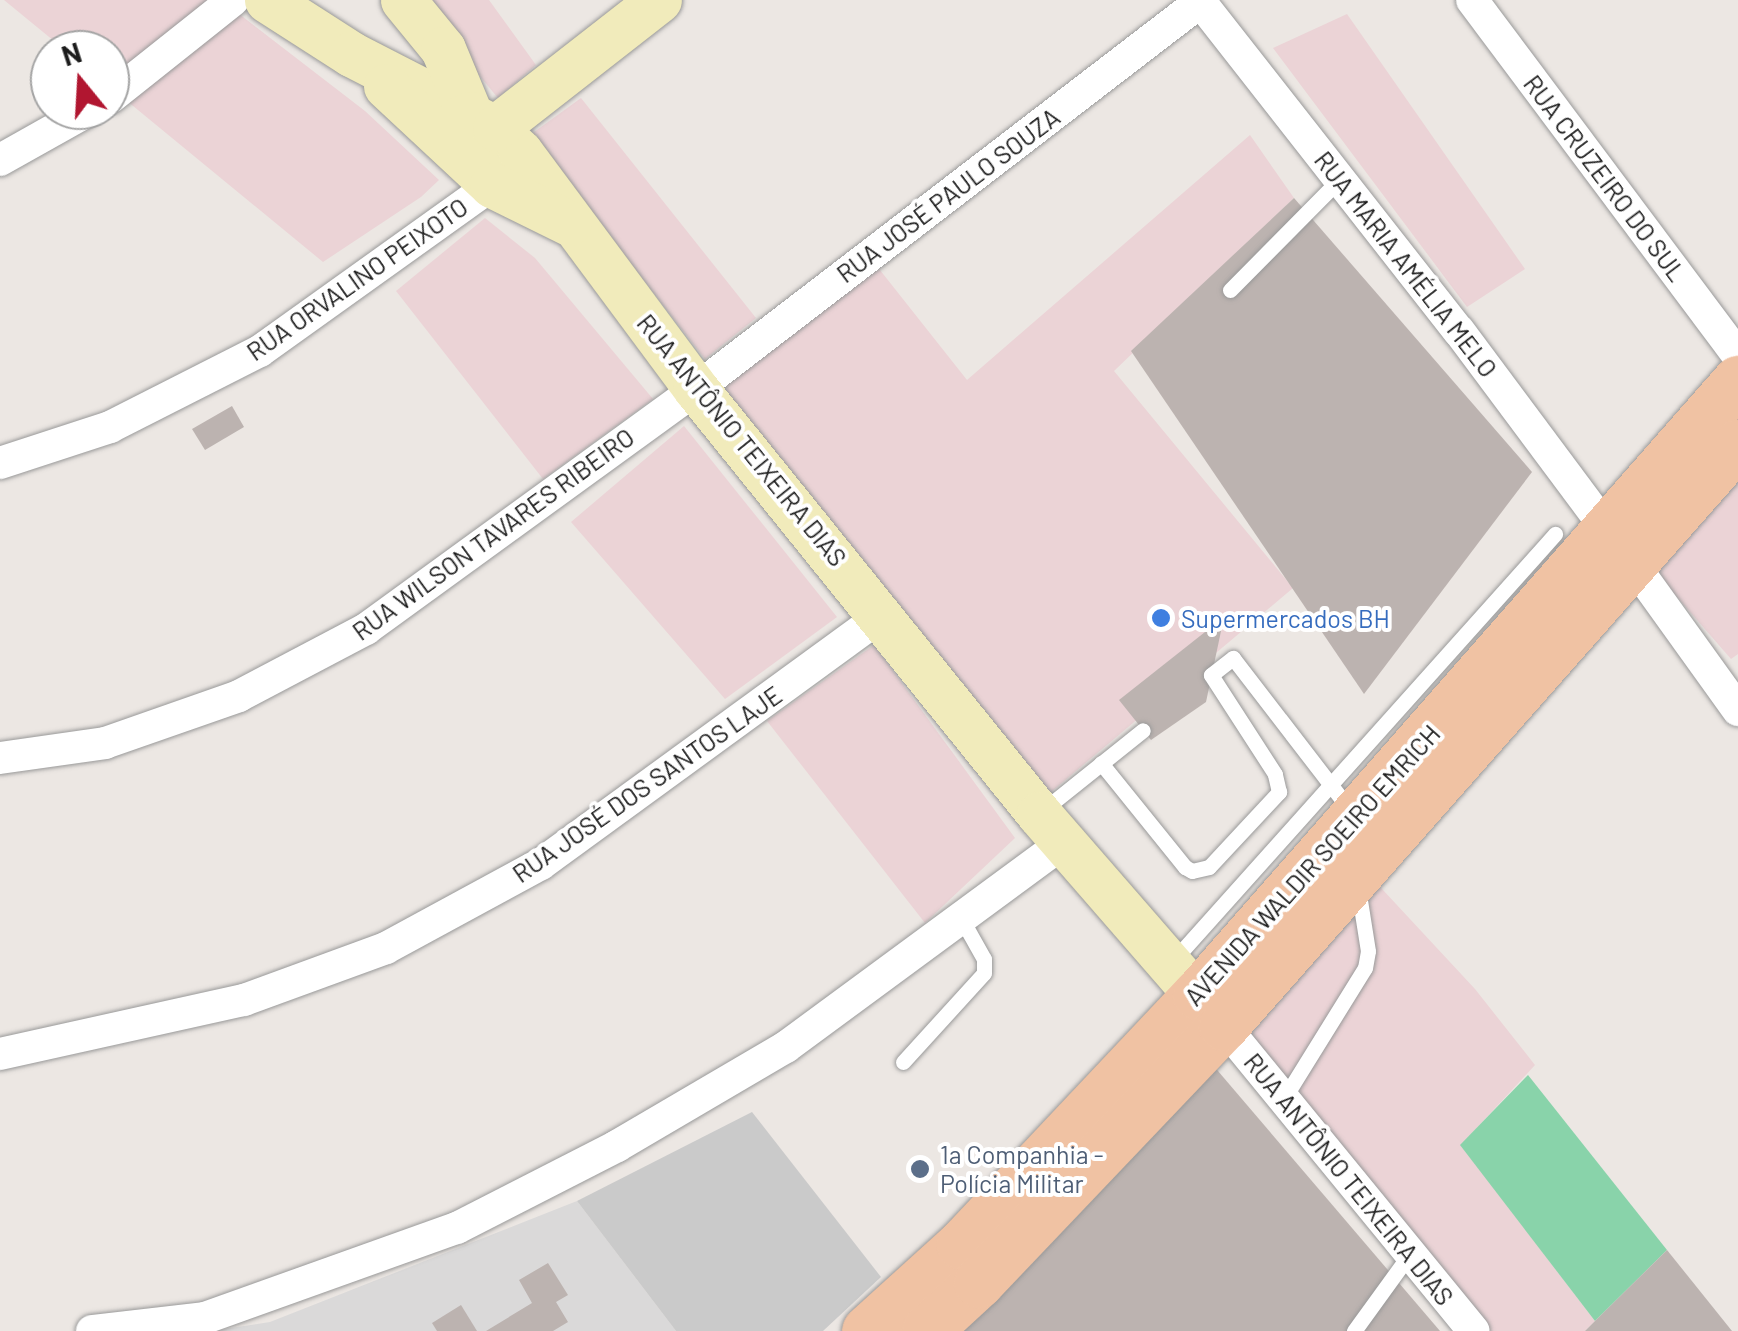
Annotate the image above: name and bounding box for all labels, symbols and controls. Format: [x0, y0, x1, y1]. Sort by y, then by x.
north arrow [30, 30, 130, 130]
text: N [57, 34, 85, 72]
street label: RUA CRUZEIRO DO SUL [1518, 69, 1692, 287]
street label: RUA JOSÉ PAULO SOUZA [831, 101, 1065, 289]
street label: RUA MARIA AMÉLIA MELO [1309, 145, 1503, 383]
street label: RUA ORVALINO PEIXOTO [241, 191, 473, 367]
street label: RUA ANTÔNIO TEIXEIRA DIAS [631, 308, 853, 572]
street label: RUA WILSON TAVARES RIBEIRO [346, 422, 640, 646]
place label: Supermercados BH [1181, 603, 1390, 633]
marker: Supermercados BH [1150, 607, 1172, 629]
street label: RUA JOSÉ DOS SANTOS LAJE [507, 679, 787, 889]
street label: AVENIDA WALDIR SOEIRO EMRICH [1178, 719, 1446, 1011]
street label: RUA ANTÔNIO TEIXEIRA DIAS [1238, 1047, 1460, 1311]
place label: 1a Companhia - Polícia Militar [940, 1140, 1103, 1199]
marker: 1a Companhia - Polícia Militar [909, 1158, 931, 1180]

